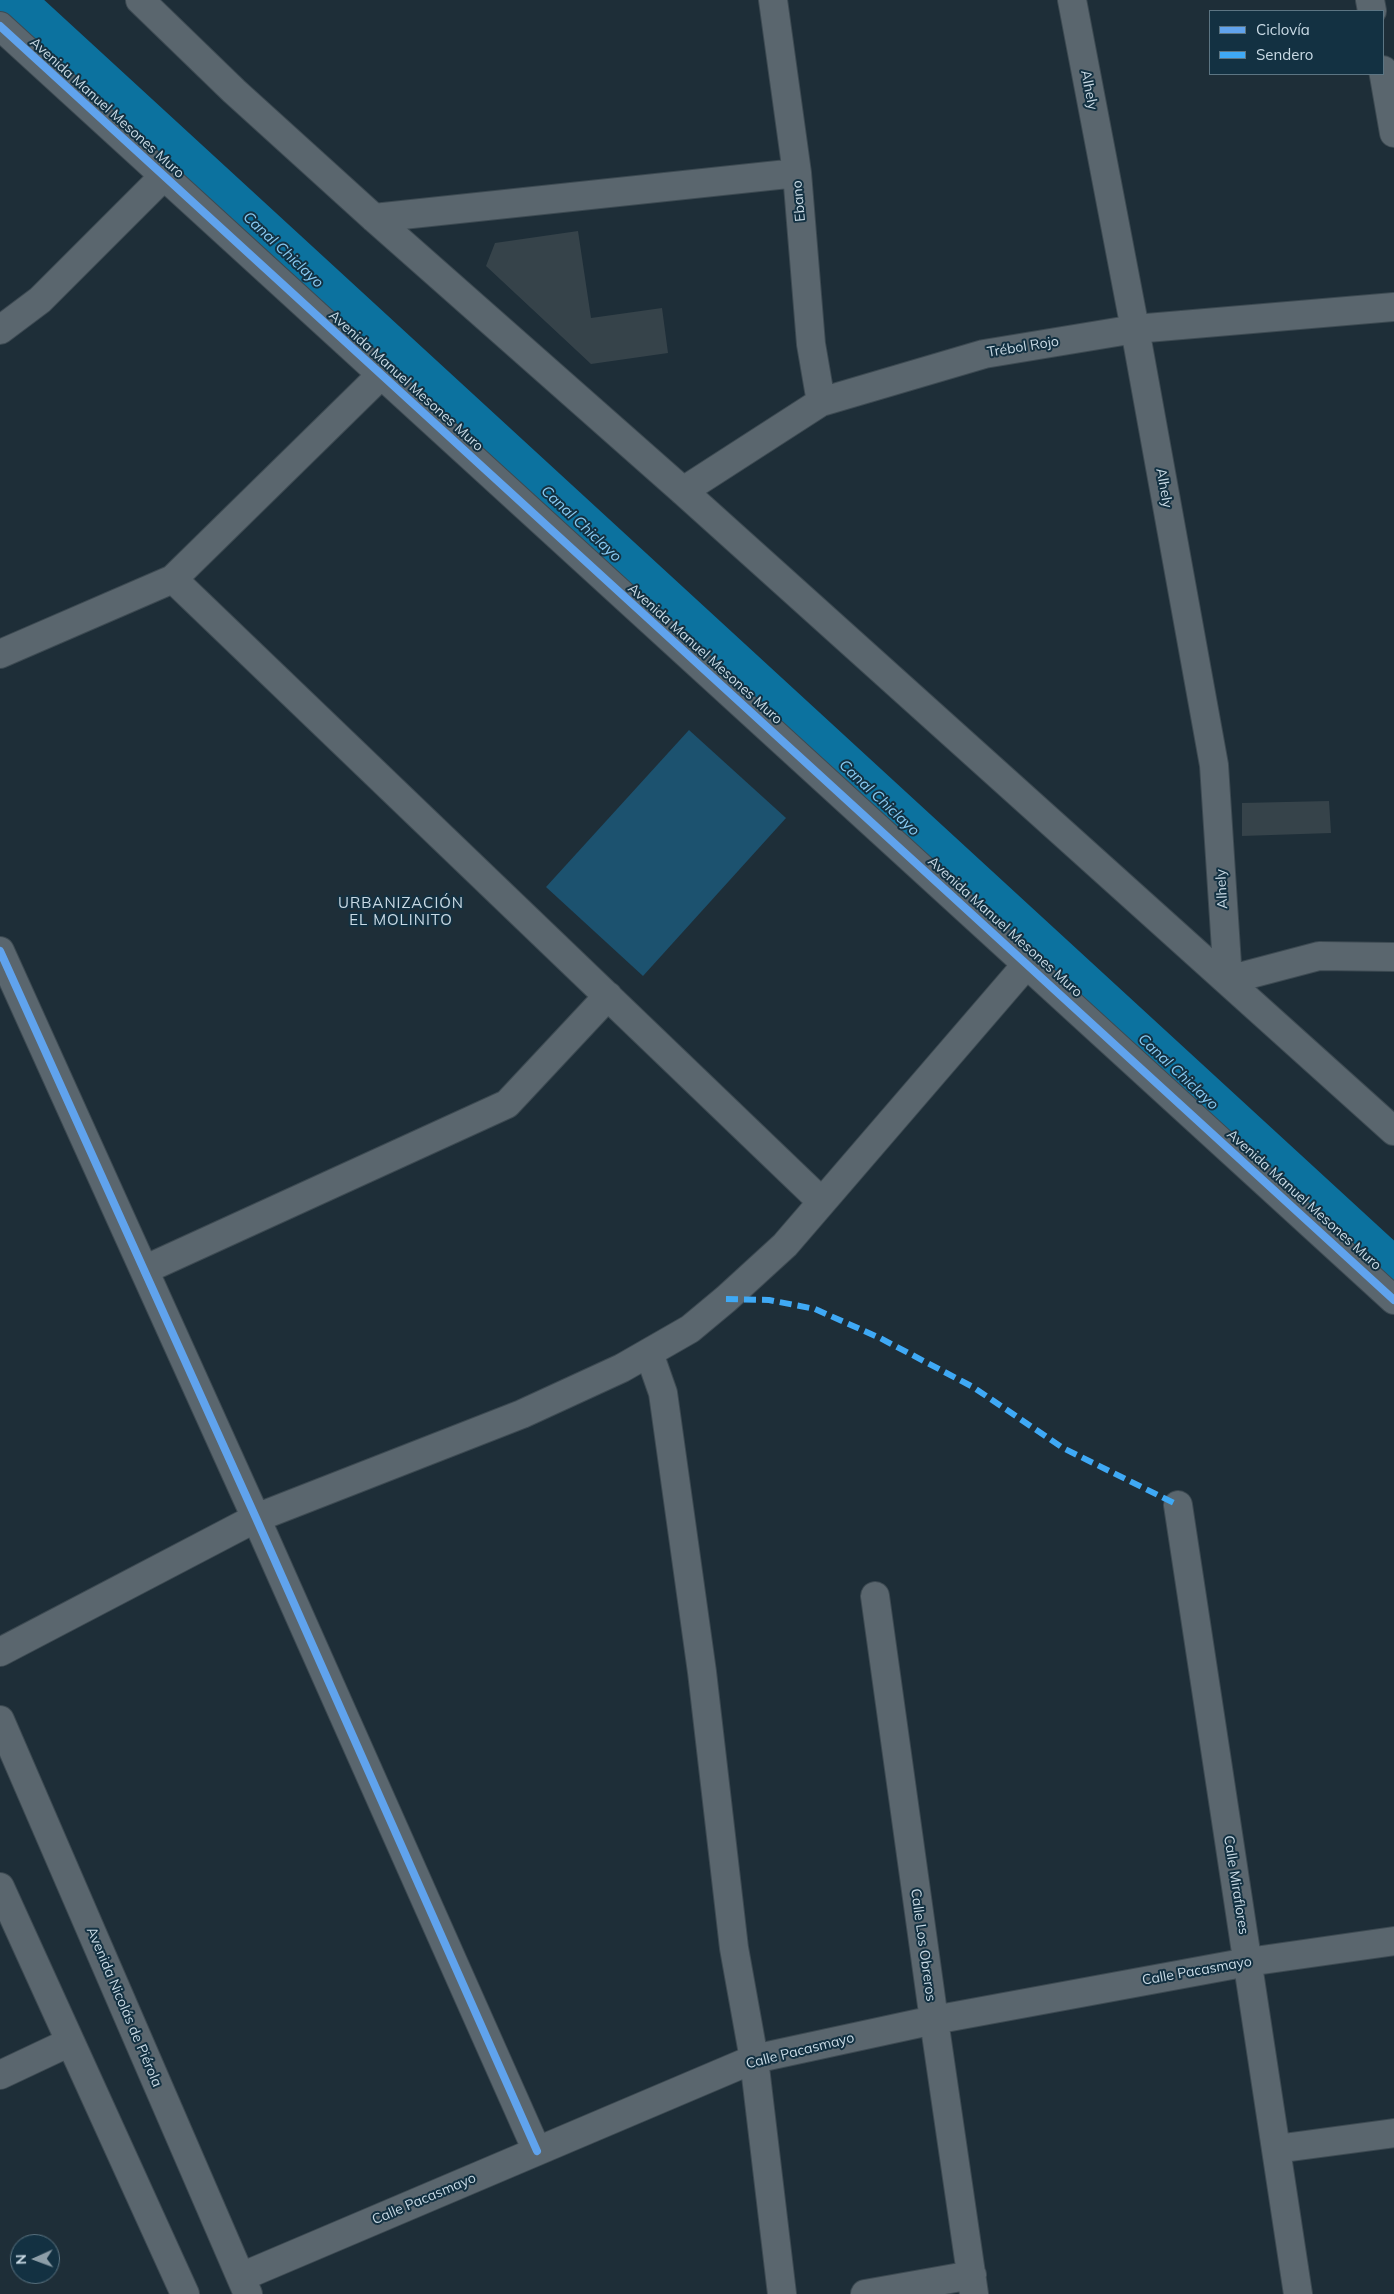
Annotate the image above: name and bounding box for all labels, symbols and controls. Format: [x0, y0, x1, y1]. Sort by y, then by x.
legend [1209, 10, 1384, 75]
text: Ciclovía [1256, 20, 1310, 39]
street label: Avenida Manuel Mesones Muro [26, 34, 188, 182]
text: Sendero [1256, 45, 1313, 64]
street label: Alhely [1077, 69, 1101, 111]
street label: Ebano [789, 180, 809, 222]
water label: Canal Chiclayo [239, 208, 327, 292]
street label: Avenida Manuel Mesones Muro [325, 307, 487, 455]
street label: Trébol Rojo [986, 333, 1060, 361]
street label: Alhely [1152, 467, 1176, 509]
water label: Canal Chiclayo [537, 482, 625, 566]
street label: Avenida Manuel Mesones Muro [624, 580, 786, 728]
water label: Canal Chiclayo [835, 756, 923, 840]
street label: Avenida Manuel Mesones Muro [924, 853, 1086, 1001]
street label: Alhely [1213, 868, 1231, 910]
district label: URBANIZACIÓN EL MOLINITO [336, 894, 466, 929]
water label: Canal Chiclayo [1134, 1030, 1222, 1114]
street label: Avenida Manuel Mesones Muro [1223, 1126, 1385, 1274]
street label: Calle Miraflores [1220, 1834, 1252, 1936]
street label: Calle Los Obreros [907, 1888, 939, 2002]
street label: Avenida Nicolás de Piérola [83, 1924, 165, 2090]
street label: Calle Pacasmayo [1141, 1953, 1253, 1989]
street label: Calle Pacasmayo [744, 2029, 856, 2073]
street label: Calle Pacasmayo [370, 2170, 478, 2228]
north arrow [10, 2234, 60, 2284]
text: N [12, 2254, 30, 2265]

